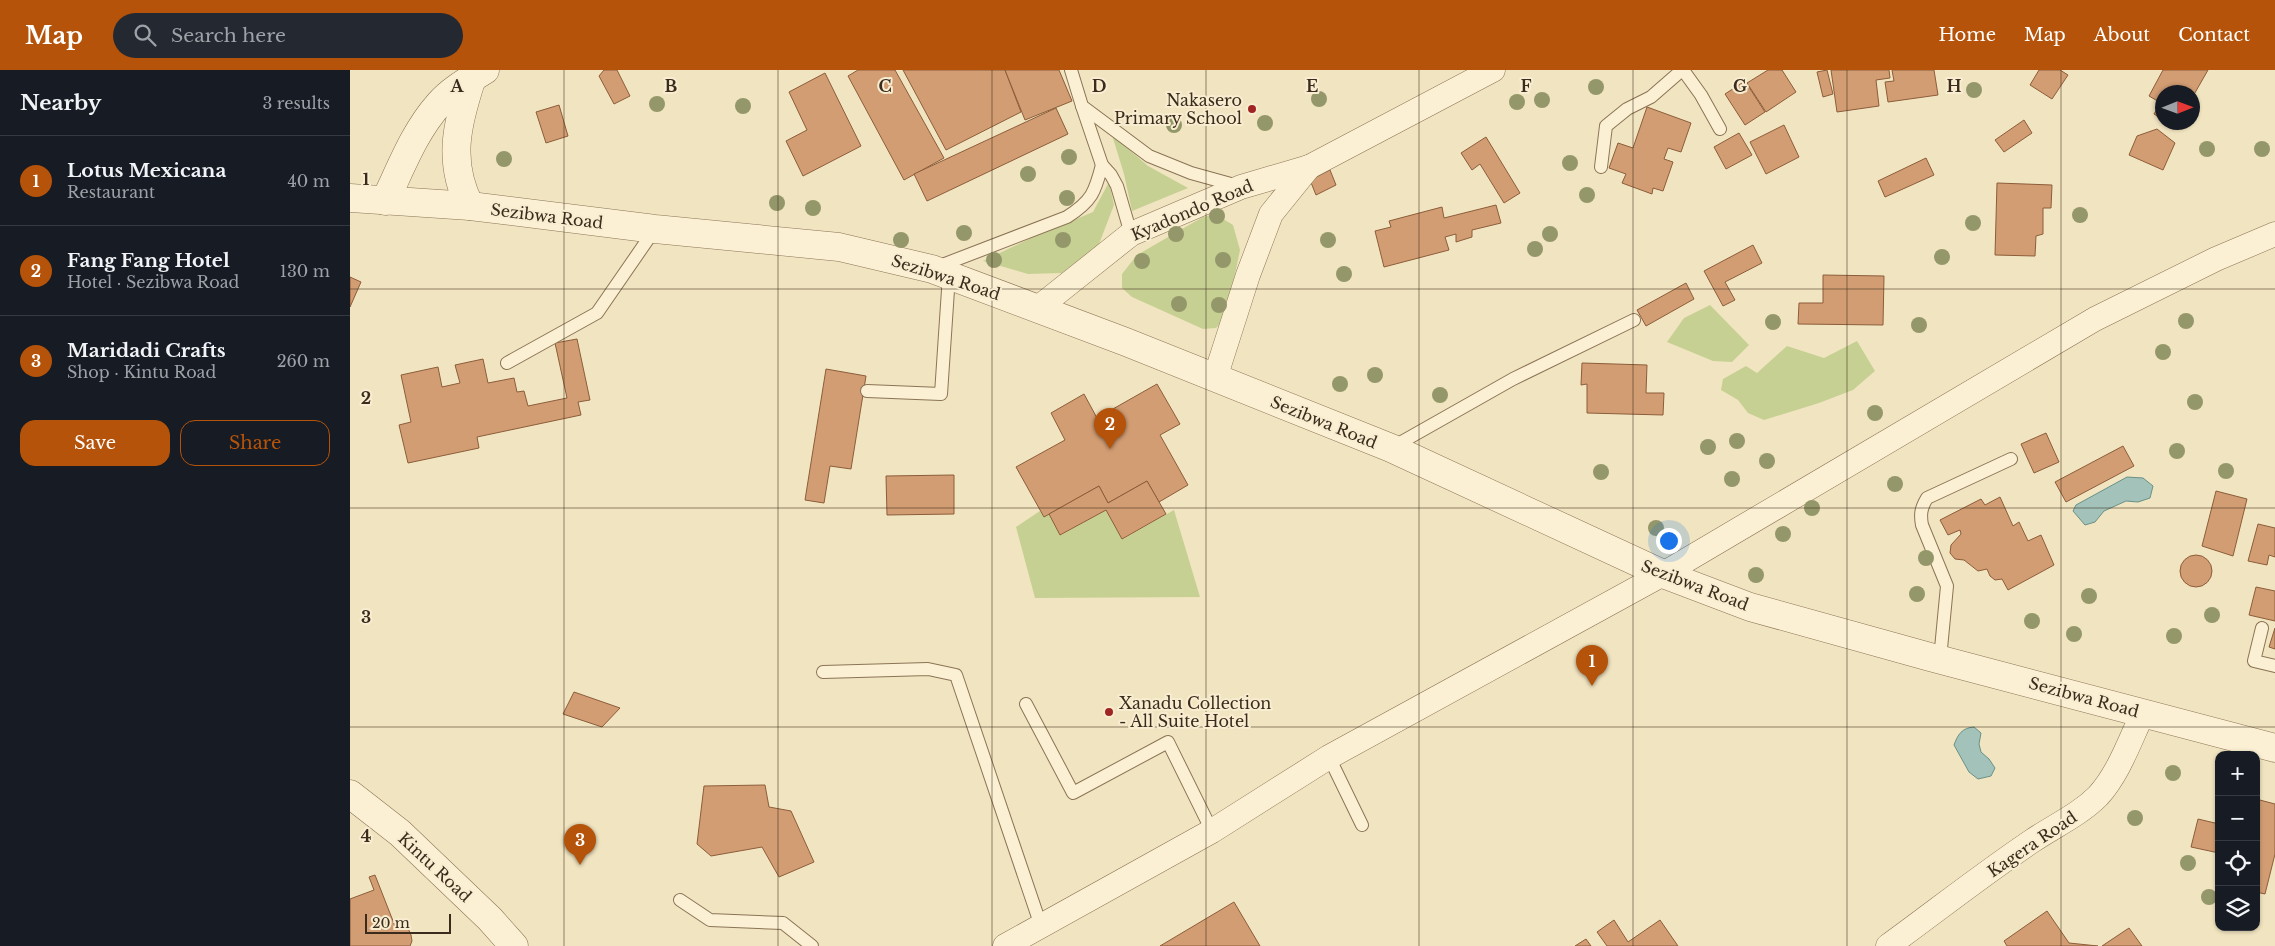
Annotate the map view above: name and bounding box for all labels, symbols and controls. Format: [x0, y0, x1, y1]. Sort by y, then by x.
search box [113, 13, 463, 58]
text: Map [25, 21, 83, 50]
icon: search [131, 21, 159, 49]
text: Search here [171, 24, 286, 47]
text: Home [1938, 24, 1996, 46]
text: Map [2024, 24, 2066, 46]
text: About [2094, 24, 2150, 46]
text: Contact [2178, 24, 2250, 46]
text: A [450, 76, 465, 96]
text: B [665, 76, 678, 96]
text: C [878, 76, 892, 96]
text: D [1092, 76, 1106, 96]
text: E [1306, 76, 1318, 96]
text: F [1520, 76, 1532, 96]
text: G [1733, 76, 1747, 96]
text: H [1946, 76, 1962, 96]
north arrow [2155, 85, 2200, 130]
text: Nearby [20, 90, 101, 116]
place label: Nakasero Primary School [1114, 90, 1242, 128]
text: 3 results [262, 93, 330, 113]
marker: Nakasero Primary School [1246, 103, 1258, 115]
text: Lotus Mexicana [67, 159, 226, 182]
text: 1 [363, 169, 370, 189]
text: 1 [33, 171, 39, 191]
text: 40 m [287, 171, 330, 191]
street label: Kyadondo Road [1128, 175, 1256, 245]
text: Restaurant [67, 182, 155, 202]
street label: Sezibwa Road [490, 199, 605, 233]
text: Fang Fang Hotel [67, 249, 230, 272]
street label: Sezibwa Road [889, 250, 1003, 304]
text: 2 [31, 261, 41, 281]
text: 130 m [280, 261, 330, 281]
text: Hotel · Sezibwa Road [67, 272, 239, 292]
text: Maridadi Crafts [67, 339, 226, 362]
text: 3 [31, 351, 41, 371]
text: 260 m [277, 351, 330, 371]
text: Shop · Kintu Road [67, 362, 216, 382]
text: 2 [361, 388, 371, 408]
street label: Sezibwa Road [1268, 391, 1380, 453]
pin: 2 [1094, 408, 1126, 449]
button: Save [20, 420, 170, 466]
button: Share [180, 420, 330, 466]
your location [1656, 528, 1682, 554]
street label: Sezibwa Road [1638, 555, 1752, 615]
text: 3 [361, 607, 371, 627]
pin: 1 [1576, 645, 1608, 686]
street label: Sezibwa Road [2027, 673, 2142, 721]
place label: Xanadu Collection - All Suite Hotel [1119, 693, 1271, 731]
marker: Xanadu Collection - All Suite Hotel [1103, 706, 1115, 718]
map controls [2215, 751, 2260, 931]
button: + [2215, 751, 2260, 796]
button: − [2215, 796, 2260, 841]
street label: Kagera Road [1984, 807, 2081, 881]
pin: 3 [564, 824, 596, 865]
text: 4 [361, 826, 371, 846]
street label: Kintu Road [394, 828, 476, 906]
button: locate [2215, 841, 2260, 886]
button: layers [2215, 886, 2260, 931]
scale bar [365, 911, 451, 934]
text: 20 m [372, 914, 410, 932]

